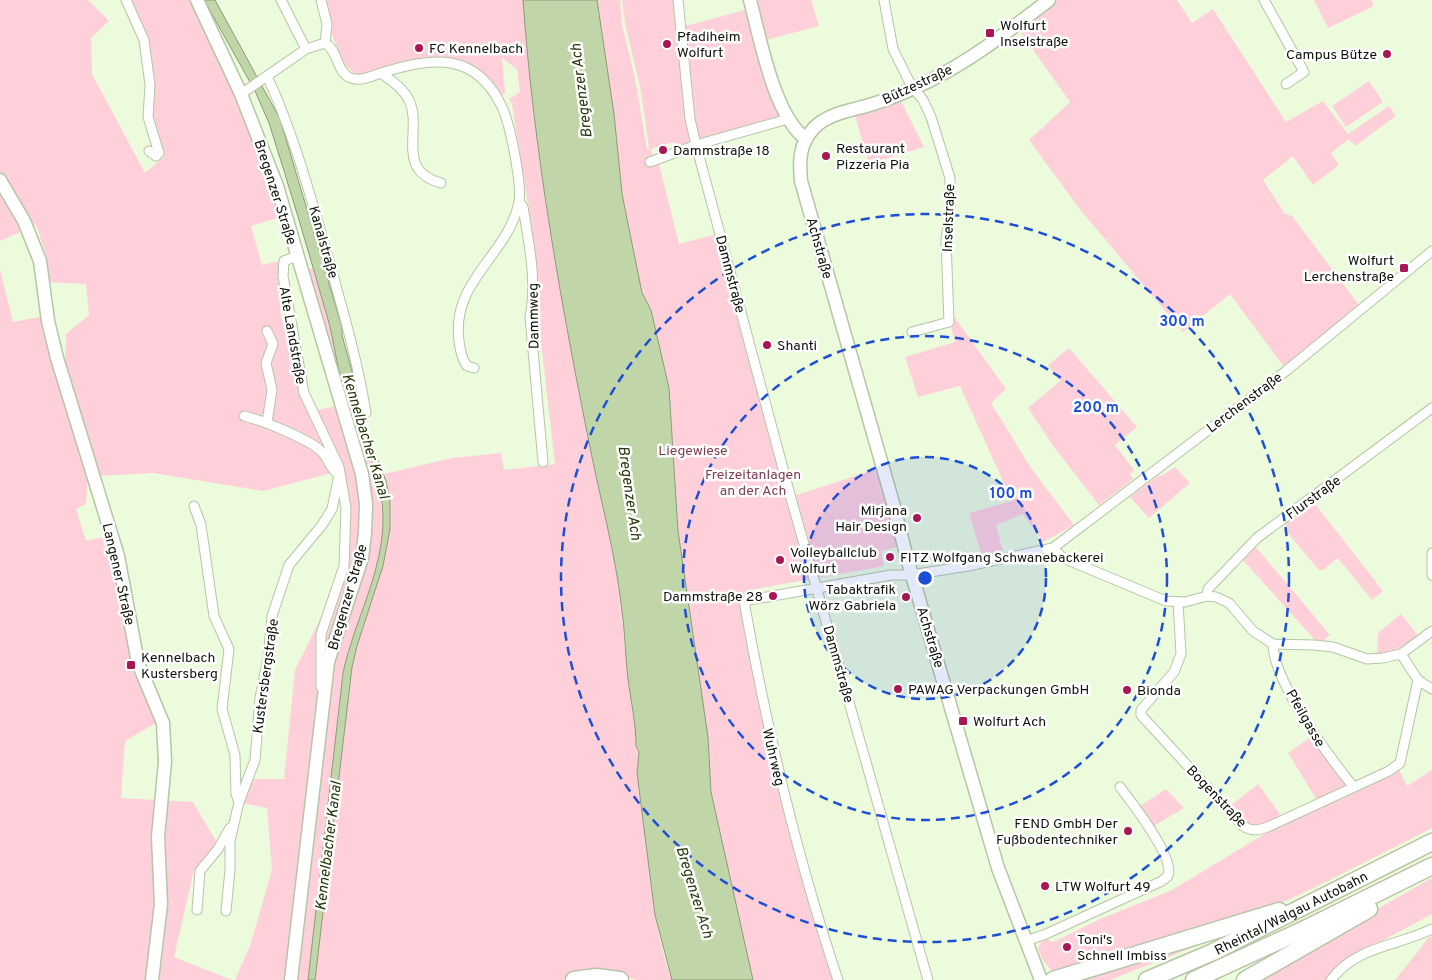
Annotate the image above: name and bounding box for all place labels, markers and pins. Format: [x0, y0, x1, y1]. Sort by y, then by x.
place label: Wolfurt Inselstraße [1000, 18, 1068, 51]
marker: Wolfurt Inselstraße [984, 27, 996, 39]
place label: Pfadiheim Wolfurt [677, 29, 741, 62]
marker: Pfadiheim Wolfurt [661, 38, 673, 50]
place label: FC Kennelbach [429, 41, 523, 58]
marker: FC Kennelbach [413, 42, 425, 54]
place label: Campus Bütze [1286, 47, 1377, 64]
marker: Campus Bütze [1381, 48, 1393, 60]
place label: Restaurant Pizzeria Pia [836, 141, 909, 174]
place label: Dammstraße 18 [673, 143, 770, 160]
marker: Dammstraße 18 [657, 144, 669, 156]
marker: Restaurant Pizzeria Pia [820, 150, 832, 162]
place label: Wolfurt Lerchenstraße [1304, 253, 1394, 286]
marker: Wolfurt Lerchenstraße [1398, 262, 1410, 274]
place label: Shanti [777, 338, 817, 355]
marker: Shanti [761, 339, 773, 351]
place label: Mirjana Hair Design [835, 503, 907, 536]
marker: Mirjana Hair Design [911, 512, 923, 524]
place label: Volleyballclub Wolfurt [790, 545, 877, 578]
place label: FITZ Wolfgang Schwanebackerei [900, 550, 1104, 567]
marker: FITZ Wolfgang Schwanebackerei [884, 551, 896, 563]
marker: Volleyballclub Wolfurt [774, 554, 786, 566]
centre of rings [916, 569, 934, 587]
place label: Tabaktrafik Wörz Gabriela [808, 582, 896, 615]
place label: Dammstraße 28 [663, 589, 763, 606]
marker: Dammstraße 28 [767, 590, 779, 602]
marker: Tabaktrafik Wörz Gabriela [900, 591, 912, 603]
place label: Kennelbach Kustersberg [141, 650, 218, 683]
marker: Kennelbach Kustersberg [125, 659, 137, 671]
place label: PAWAG Verpackungen GmbH [908, 682, 1089, 699]
marker: PAWAG Verpackungen GmbH [892, 683, 904, 695]
place label: Bionda [1137, 683, 1181, 700]
marker: Bionda [1121, 684, 1133, 696]
place label: Wolfurt Ach [973, 714, 1046, 731]
marker: Wolfurt Ach [957, 715, 969, 727]
place label: FEND GmbH Der Fußbodentechniker [996, 816, 1119, 849]
marker: FEND GmbH Der Fußbodentechniker [1122, 825, 1134, 837]
place label: LTW Wolfurt 49 [1055, 879, 1151, 896]
marker: LTW Wolfurt 49 [1039, 880, 1051, 892]
place label: Toni's Schnell Imbiss [1077, 932, 1167, 965]
marker: Toni's Schnell Imbiss [1061, 941, 1073, 953]

